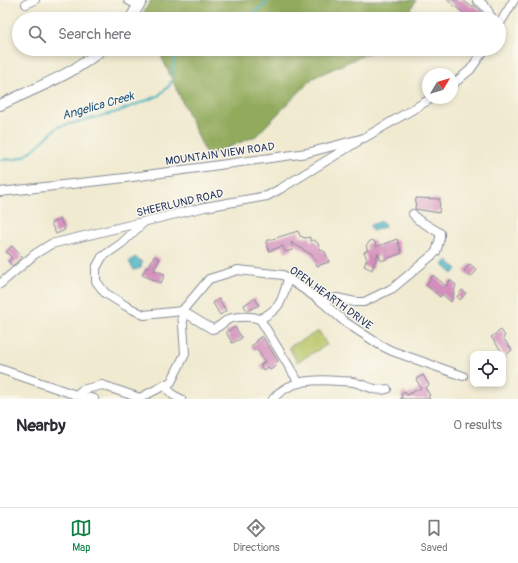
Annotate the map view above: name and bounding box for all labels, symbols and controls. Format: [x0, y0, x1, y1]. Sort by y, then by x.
search box [12, 12, 506, 56]
icon: search [26, 23, 48, 45]
text: Search here [58, 25, 131, 44]
north arrow [422, 68, 458, 104]
water label: Angelica Creek [60, 88, 137, 123]
street label: MOUNTAIN VIEW ROAD [165, 140, 275, 168]
street label: SHEERLUND ROAD [135, 187, 225, 219]
street label: OPEN HEARTH DRIVE [287, 264, 375, 333]
map controls [470, 351, 506, 387]
button: locate [470, 351, 506, 387]
text: Nearby [16, 415, 65, 436]
text: 0 results [453, 417, 502, 433]
tab: Map [70, 517, 92, 554]
tab: Directions [233, 517, 280, 554]
tab: Saved [420, 517, 448, 554]

